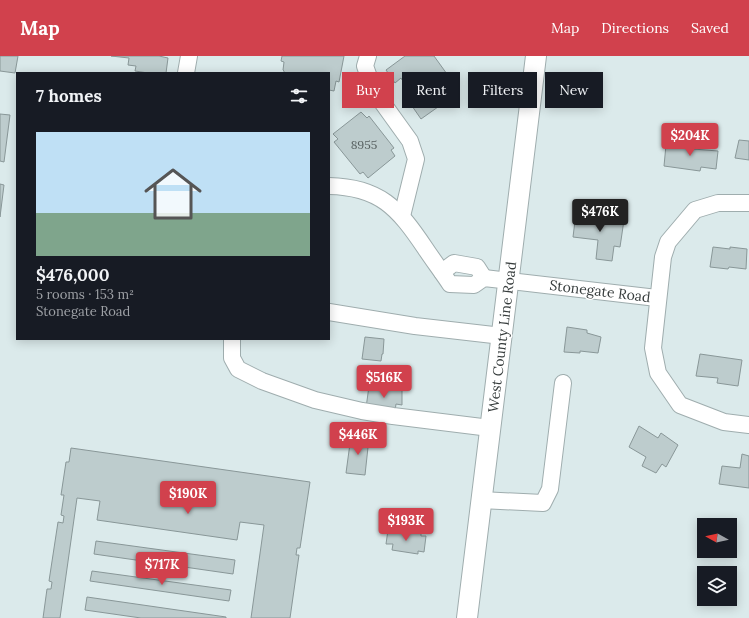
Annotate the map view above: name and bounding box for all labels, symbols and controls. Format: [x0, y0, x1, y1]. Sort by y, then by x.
text: Map [20, 16, 60, 40]
text: Map [551, 19, 579, 37]
text: Directions [601, 19, 669, 37]
text: Saved [691, 19, 729, 37]
chip: Buy [342, 72, 394, 108]
chip: Rent [402, 72, 460, 108]
chip: Filters [468, 72, 537, 108]
chip: New [545, 72, 603, 108]
text: 7 homes [36, 85, 102, 107]
icon: filters [288, 85, 310, 107]
pin: $204K [662, 123, 718, 157]
text: $204K [670, 127, 710, 144]
house number: 8955 [351, 137, 377, 152]
icon: home [137, 158, 209, 230]
pin: $476K [572, 199, 628, 233]
text: $476K [581, 203, 619, 220]
street label: West County Line Road [484, 260, 520, 414]
text: $476,000 [36, 264, 109, 286]
street label: Stonegate Road [548, 276, 652, 306]
text: 5 rooms · 153 m² [36, 286, 134, 303]
text: Stonegate Road [36, 303, 130, 320]
pin: $516K [356, 365, 412, 399]
text: $516K [366, 369, 402, 386]
pin: $446K [330, 422, 386, 456]
text: $446K [339, 426, 377, 443]
pin: $190K [160, 481, 216, 515]
text: $190K [169, 485, 207, 502]
pin: $193K [378, 508, 434, 542]
text: $193K [388, 512, 424, 529]
north arrow [697, 518, 737, 558]
map controls [697, 518, 737, 606]
pin: $717K [134, 552, 190, 586]
text: $717K [145, 556, 179, 573]
button: layers [697, 566, 737, 606]

